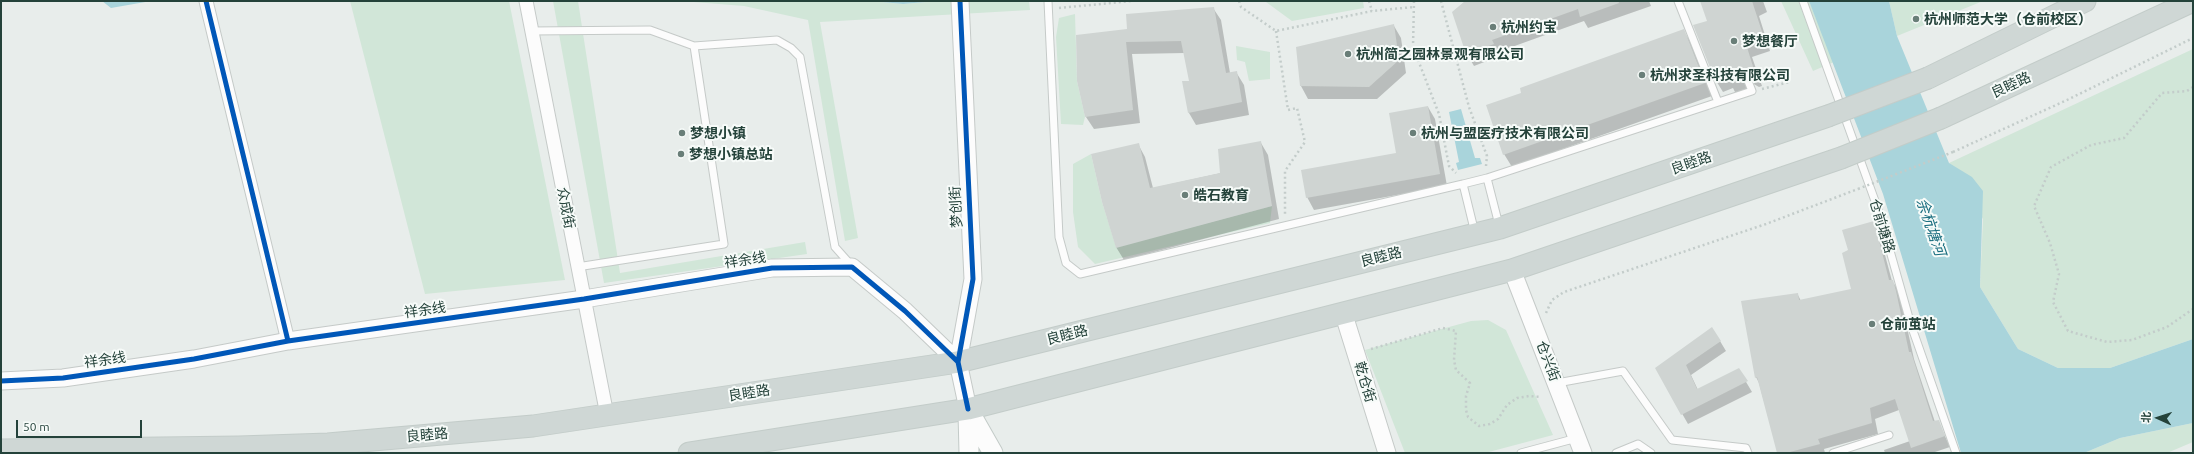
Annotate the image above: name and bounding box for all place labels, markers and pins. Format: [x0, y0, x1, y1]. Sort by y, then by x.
place label: 杭州师范大学（仓前校区） [1924, 11, 2092, 27]
marker: 杭州师范大学（仓前校区） [1911, 14, 1921, 24]
place label: 杭州约宝 [1501, 19, 1557, 35]
marker: 杭州约宝 [1488, 22, 1498, 32]
place label: 梦想餐厅 [1742, 33, 1798, 49]
marker: 梦想餐厅 [1729, 36, 1739, 46]
place label: 杭州简之园林景观有限公司 [1356, 46, 1524, 62]
marker: 杭州简之园林景观有限公司 [1343, 49, 1353, 59]
place label: 杭州求圣科技有限公司 [1650, 67, 1790, 83]
marker: 杭州求圣科技有限公司 [1637, 70, 1647, 80]
place label: 梦想小镇 [690, 125, 746, 141]
place label: 杭州与盟医疗技术有限公司 [1421, 125, 1589, 141]
marker: 梦想小镇 [677, 128, 687, 138]
marker: 杭州与盟医疗技术有限公司 [1408, 128, 1418, 138]
place label: 梦想小镇总站 [689, 146, 773, 162]
marker: 梦想小镇总站 [676, 149, 686, 159]
place label: 皓石教育 [1193, 187, 1249, 203]
marker: 皓石教育 [1180, 190, 1190, 200]
place label: 仓前茧站 [1880, 316, 1936, 332]
marker: 仓前茧站 [1867, 319, 1877, 329]

